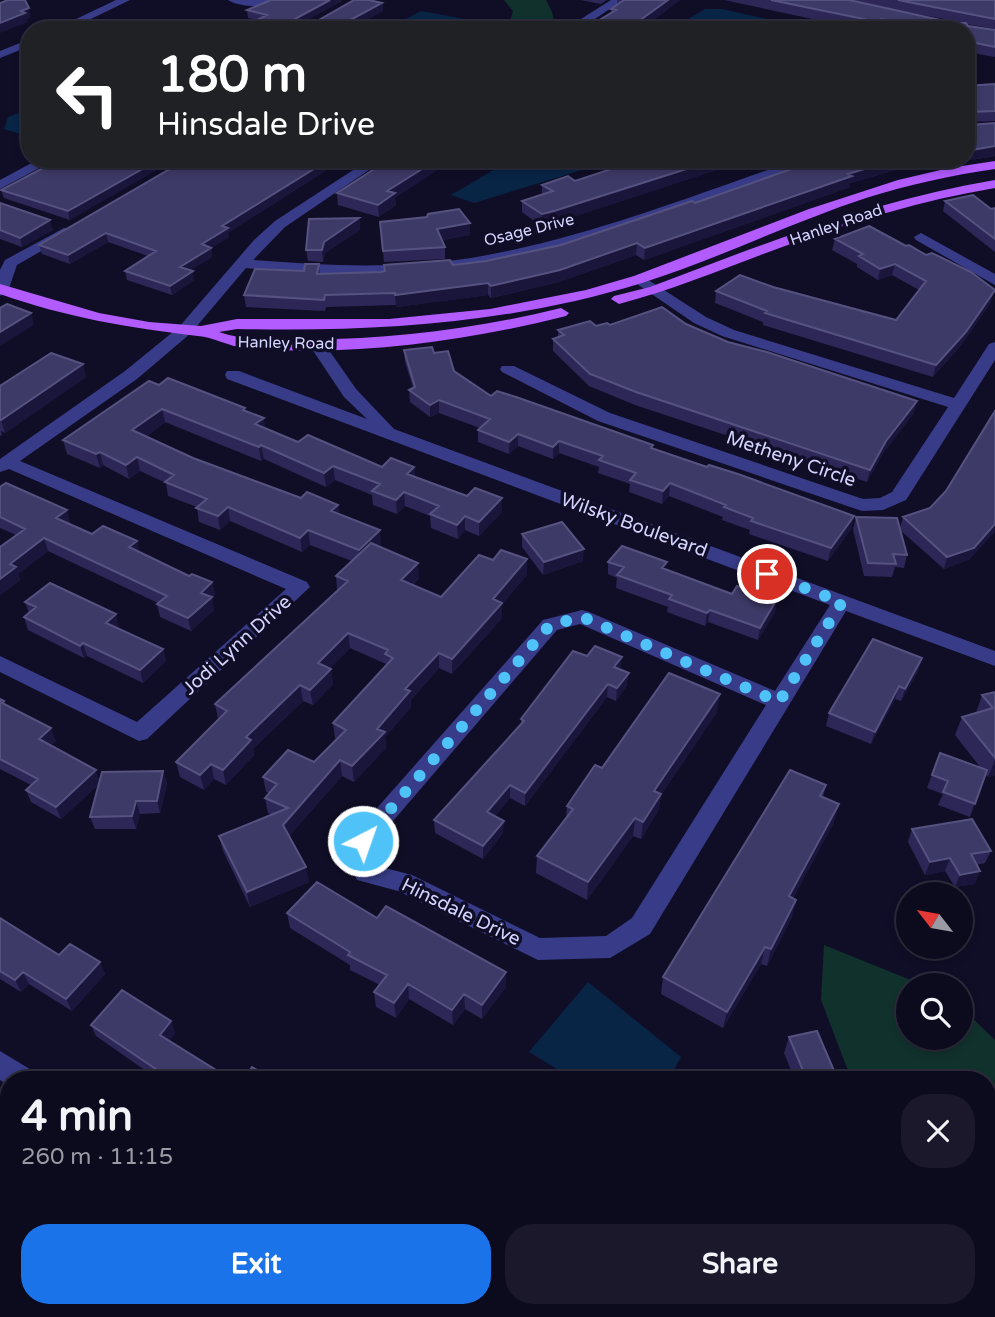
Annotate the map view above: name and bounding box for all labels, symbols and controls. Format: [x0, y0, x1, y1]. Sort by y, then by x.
text: 180 m [157, 46, 307, 105]
icon: left [42, 49, 133, 140]
text: Hinsdale Drive [157, 106, 375, 144]
street label: Hanley Road [787, 200, 885, 250]
street label: Osage Drive [482, 209, 576, 251]
street label: Hanley Road [237, 332, 335, 354]
street label: Metheny Circle [723, 427, 859, 491]
street label: Wilsky Boulevard [558, 488, 710, 562]
pin [737, 544, 797, 604]
icon: arrive [748, 555, 786, 593]
street label: Jodi Lynn Drive [178, 591, 296, 699]
position arrow [326, 804, 400, 878]
street label: Hinsdale Drive [398, 874, 524, 950]
north arrow [896, 882, 973, 959]
map controls [896, 882, 973, 1050]
button: search [896, 973, 973, 1050]
text: 4 min [21, 1091, 133, 1142]
button: close [901, 1094, 975, 1168]
text: 260 m · 11:15 [21, 1143, 173, 1171]
button: Exit [21, 1224, 491, 1304]
button: Share [505, 1224, 975, 1304]

